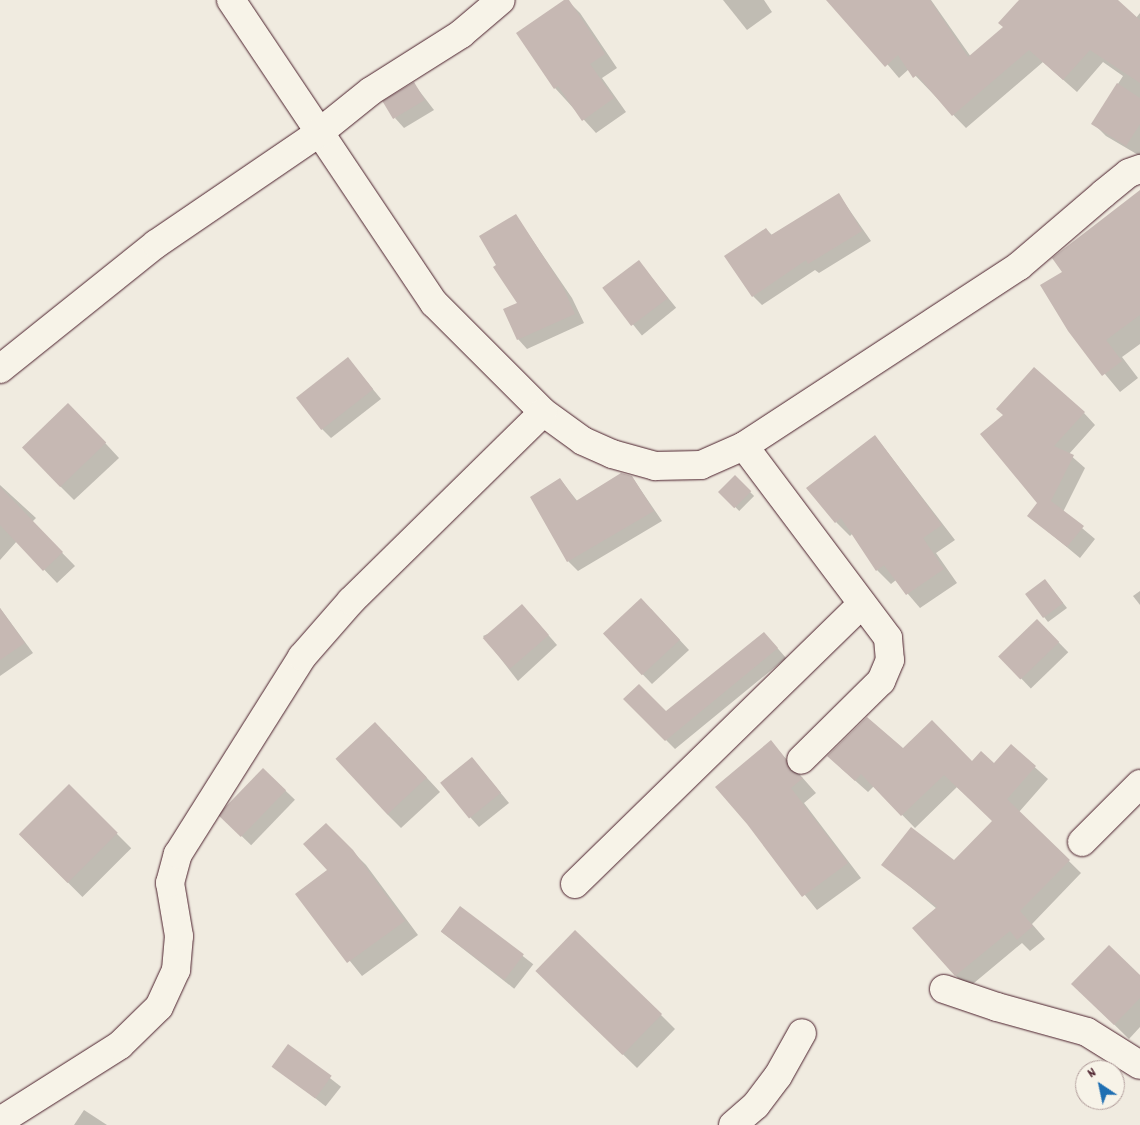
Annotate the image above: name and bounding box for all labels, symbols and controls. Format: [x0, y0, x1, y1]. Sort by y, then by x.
north arrow [1075, 1060, 1125, 1110]
text: N [1084, 1063, 1101, 1084]

